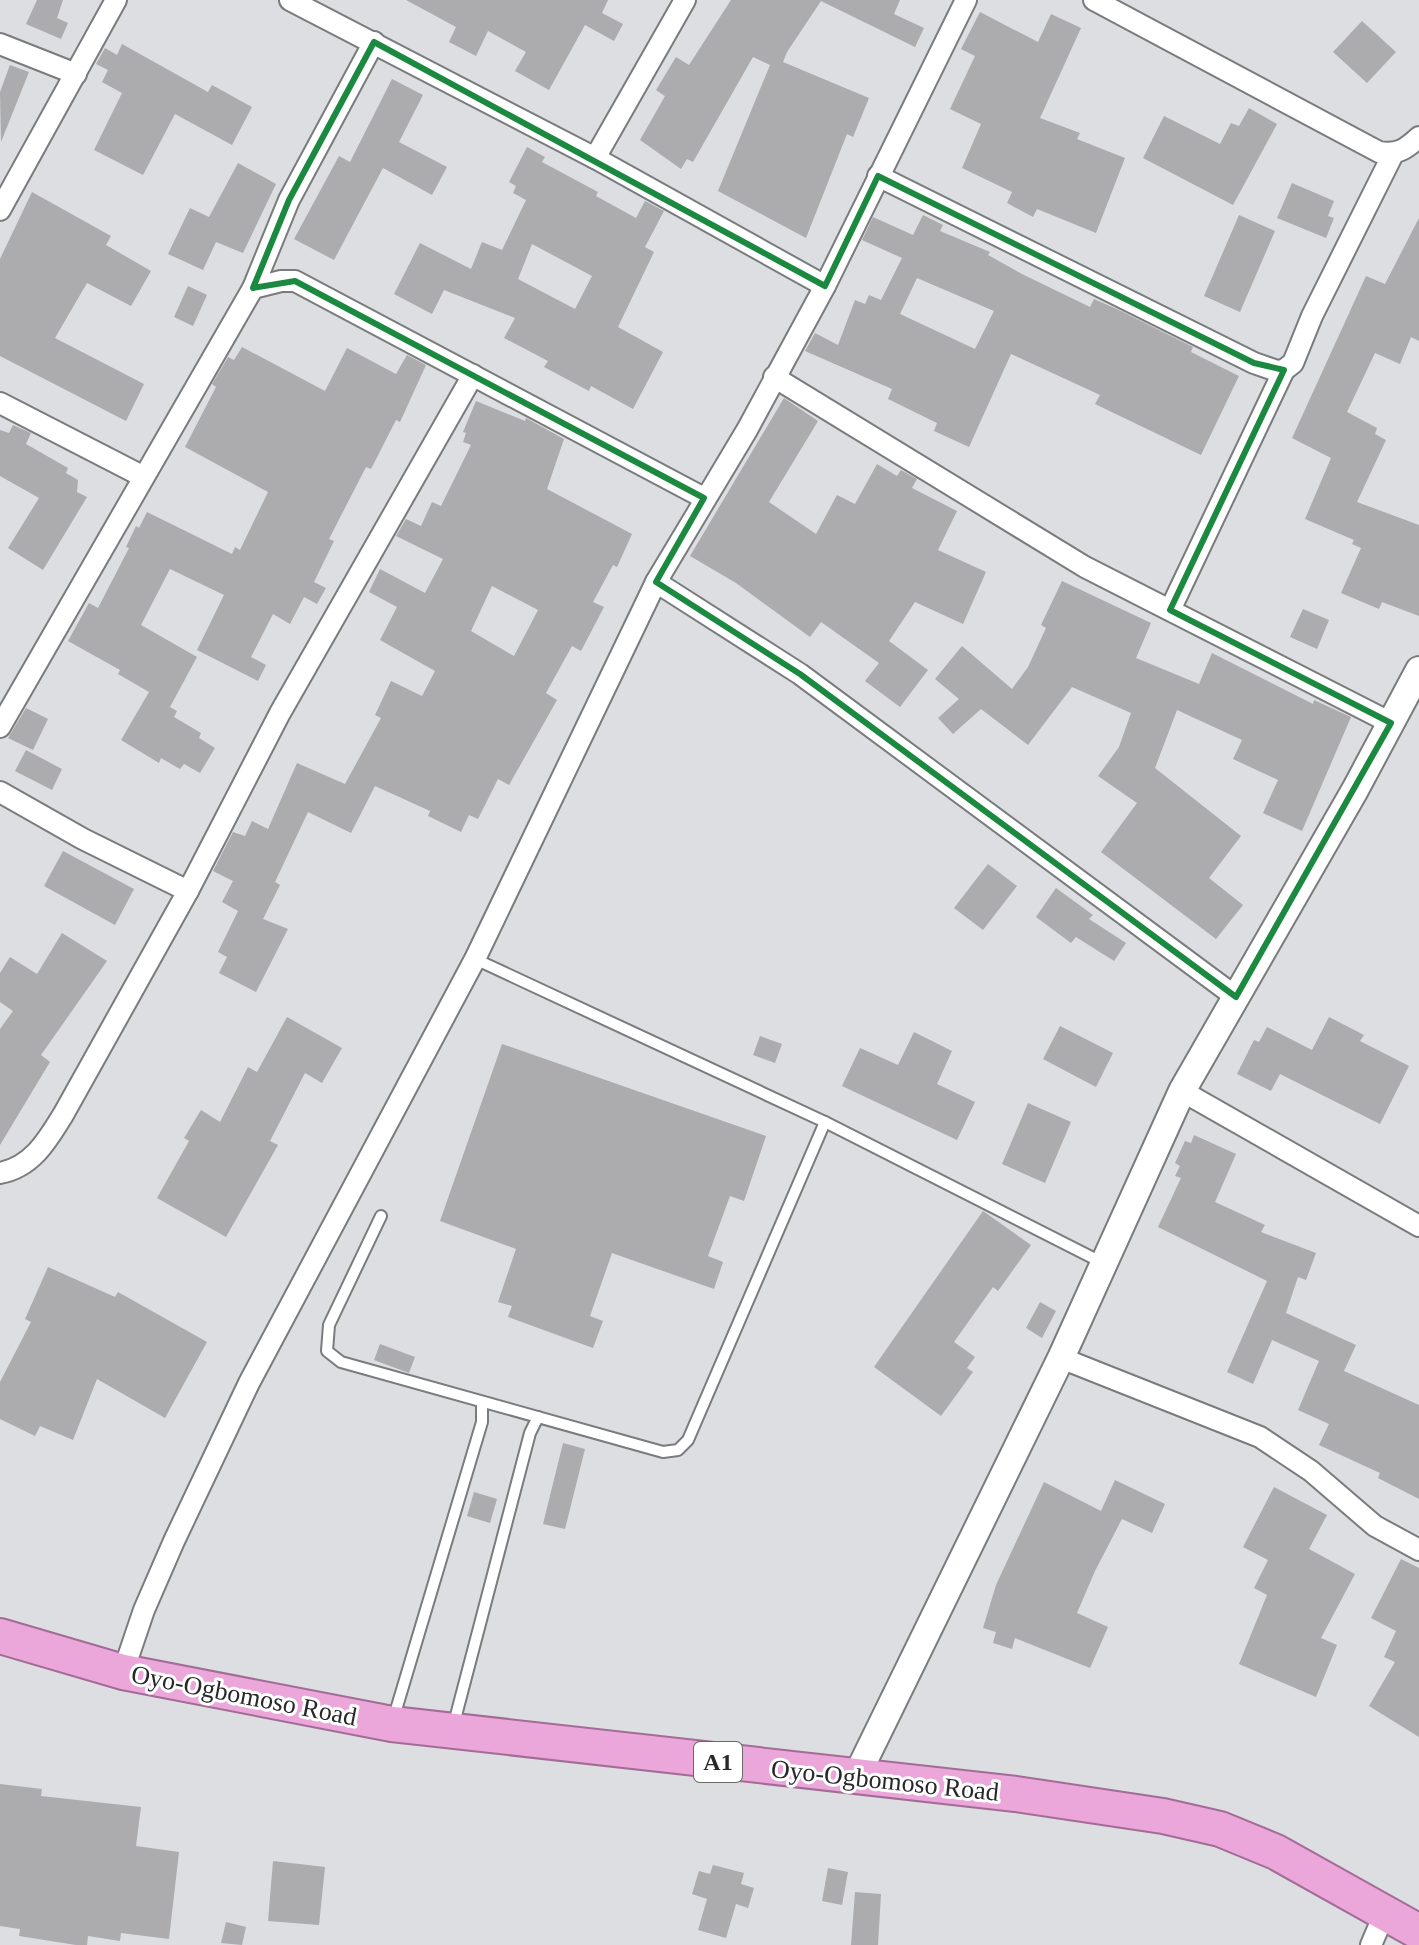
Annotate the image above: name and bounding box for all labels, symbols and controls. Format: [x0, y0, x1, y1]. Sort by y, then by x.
street label: Oyo-Ogbomoso Road [129, 1659, 359, 1732]
road number: A1 [694, 1742, 742, 1782]
street label: Oyo-Ogbomoso Road [770, 1754, 1000, 1807]

